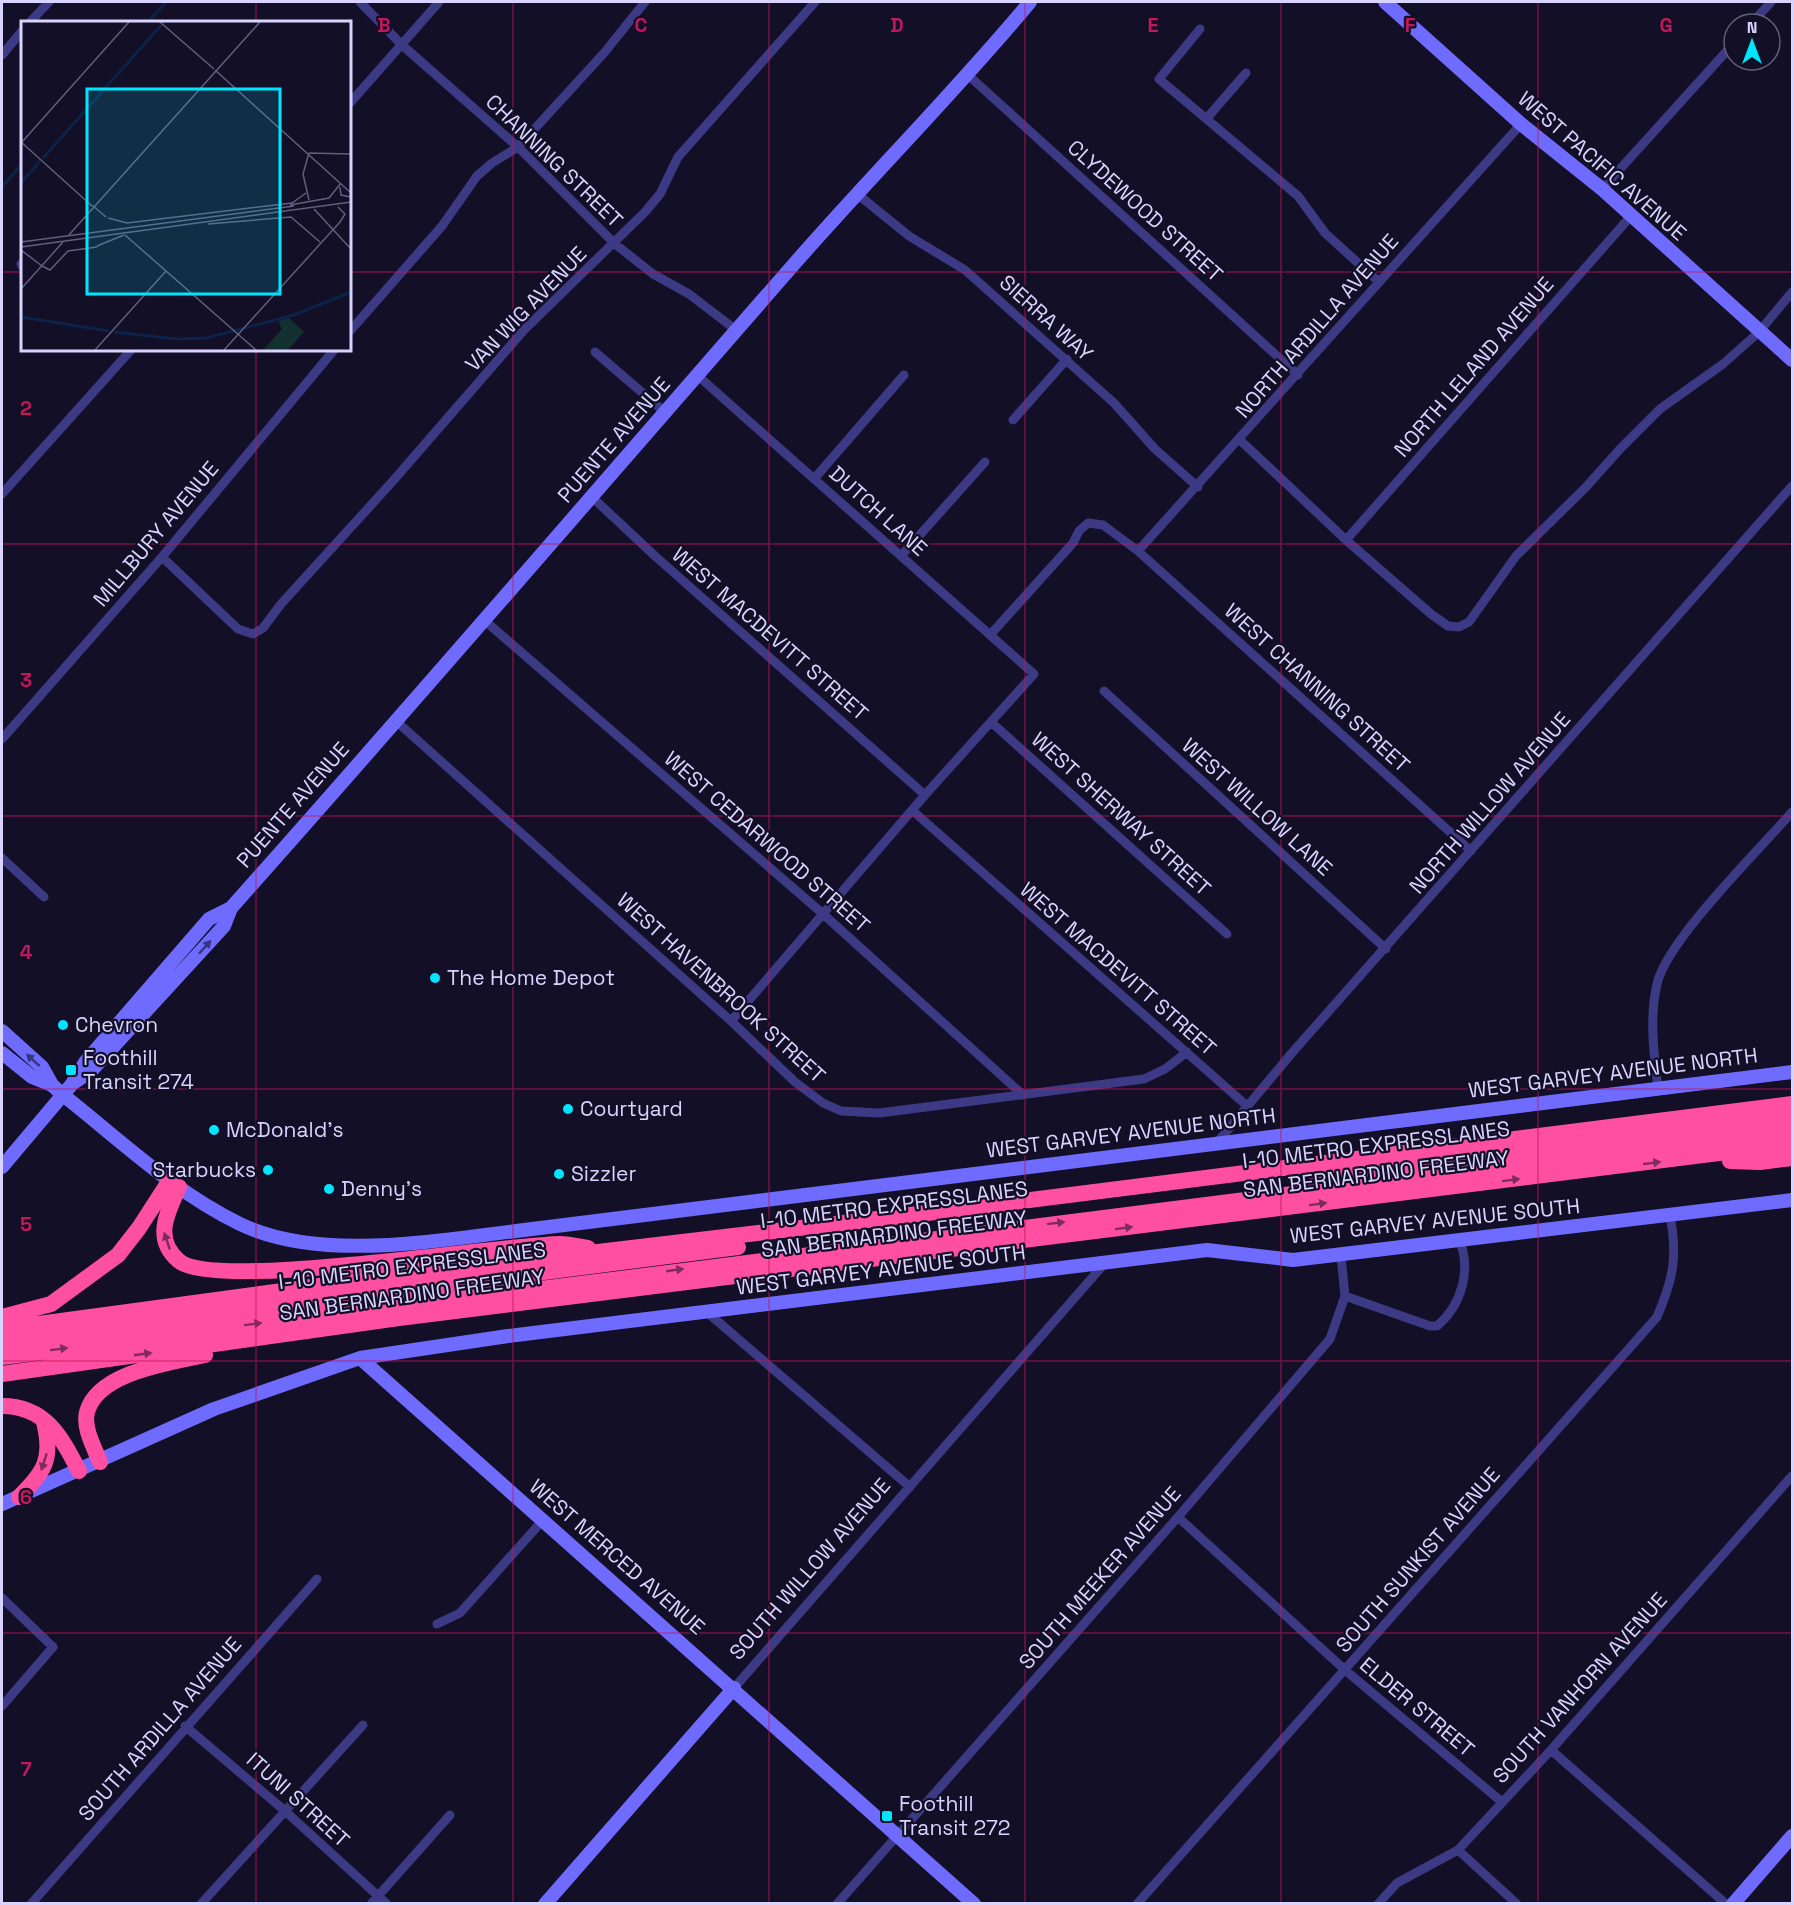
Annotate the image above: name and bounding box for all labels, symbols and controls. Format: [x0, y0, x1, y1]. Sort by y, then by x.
text: B [377, 12, 391, 38]
text: C [635, 12, 648, 38]
text: D [890, 12, 904, 38]
text: E [1147, 12, 1159, 38]
text: F [1405, 12, 1416, 38]
text: G [1659, 12, 1673, 38]
north arrow [1722, 12, 1782, 72]
text: N [1747, 17, 1757, 38]
inset map [21, 21, 351, 351]
street label: WEST PACIFIC AVENUE [1513, 85, 1692, 246]
street label: CHANNING STREET [480, 88, 629, 233]
street label: CLYDEWOOD STREET [1062, 134, 1229, 288]
street label: NORTH ARDILLA AVENUE [1229, 228, 1404, 423]
street label: VAN WIG AVENUE [459, 240, 592, 377]
street label: SIERRA WAY [994, 269, 1099, 367]
street label: NORTH LELAND AVENUE [1388, 271, 1559, 462]
street label: PUENTE AVENUE [551, 371, 676, 508]
text: 2 [20, 395, 32, 421]
street label: MILLBURY AVENUE [87, 456, 224, 612]
street label: DUTCH LANE [824, 460, 933, 562]
street label: WEST MACDEVITT STREET [667, 541, 874, 726]
street label: WEST CHANNING STREET [1219, 597, 1416, 778]
text: 3 [20, 667, 32, 693]
street label: NORTH WILLOW AVENUE [1403, 706, 1576, 899]
street label: WEST SHERWAY STREET [1026, 726, 1217, 901]
street label: WEST WILLOW LANE [1176, 732, 1338, 881]
street label: PUENTE AVENUE [230, 736, 355, 873]
street label: WEST CEDARWOOD STREET [659, 745, 876, 938]
street label: WEST MACDEVITT STREET [1015, 876, 1222, 1061]
street label: WEST HAVENBROOK STREET [611, 887, 831, 1089]
text: 4 [20, 939, 33, 965]
one-way arrow [198, 940, 211, 955]
place label: The Home Depot [447, 964, 615, 991]
marker: The Home Depot [428, 971, 442, 985]
place label: Chevron [75, 1011, 158, 1038]
marker: Chevron [56, 1018, 70, 1032]
street label: WEST GARVEY AVENUE NORTH [1467, 1041, 1759, 1104]
place label: Foothill Transit 274 [83, 1044, 194, 1095]
one-way arrow [26, 1053, 40, 1067]
marker: Foothill Transit 274 [64, 1063, 78, 1077]
place label: Courtyard [580, 1095, 683, 1122]
street label: WEST GARVEY AVENUE NORTH [985, 1101, 1277, 1164]
marker: Courtyard [561, 1102, 575, 1116]
street label: I-10 METRO EXPRESSLANES [1241, 1115, 1511, 1174]
place label: McDonald's [226, 1116, 344, 1143]
marker: McDonald's [207, 1123, 221, 1137]
street label: SAN BERNARDINO FREEWAY [1241, 1144, 1511, 1203]
place label: Starbucks [153, 1156, 256, 1183]
one-way arrow [1643, 1158, 1662, 1168]
place label: Sizzler [571, 1160, 636, 1187]
marker: Starbucks [261, 1163, 275, 1177]
marker: Sizzler [552, 1167, 566, 1181]
place label: Denny's [341, 1175, 422, 1202]
street label: I-10 METRO EXPRESSLANES [759, 1175, 1029, 1234]
one-way arrow [1502, 1175, 1521, 1185]
marker: Denny's [322, 1182, 336, 1196]
street label: WEST GARVEY AVENUE SOUTH [1289, 1192, 1581, 1249]
one-way arrow [1309, 1199, 1328, 1209]
street label: SAN BERNARDINO FREEWAY [759, 1204, 1029, 1263]
text: 5 [20, 1211, 32, 1237]
one-way arrow [1047, 1218, 1066, 1228]
one-way arrow [1115, 1223, 1134, 1233]
one-way arrow [161, 1232, 171, 1250]
street label: I-10 METRO EXPRESSLANES [277, 1236, 547, 1295]
street label: WEST GARVEY AVENUE SOUTH [735, 1238, 1027, 1301]
street label: SAN BERNARDINO FREEWAY [277, 1262, 547, 1327]
one-way arrow [666, 1266, 685, 1275]
one-way arrow [243, 1319, 262, 1329]
one-way arrow [50, 1344, 69, 1353]
one-way arrow [133, 1349, 152, 1358]
one-way arrow [39, 1453, 49, 1471]
street label: SOUTH SUNKIST AVENUE [1330, 1461, 1506, 1658]
street label: SOUTH WILLOW AVENUE [723, 1472, 896, 1665]
street label: WEST MERCED AVENUE [524, 1473, 711, 1640]
street label: SOUTH MEEKER AVENUE [1013, 1481, 1187, 1675]
text: 6 [20, 1484, 32, 1510]
street label: SOUTH VANHORN AVENUE [1487, 1586, 1673, 1789]
street label: SOUTH ARDILLA AVENUE [72, 1631, 247, 1826]
street label: ELDER STREET [1354, 1651, 1480, 1762]
street label: ITUNI STREET [241, 1746, 356, 1853]
text: 7 [20, 1756, 32, 1782]
place label: Foothill Transit 272 [899, 1790, 1010, 1841]
marker: Foothill Transit 272 [880, 1809, 894, 1823]

